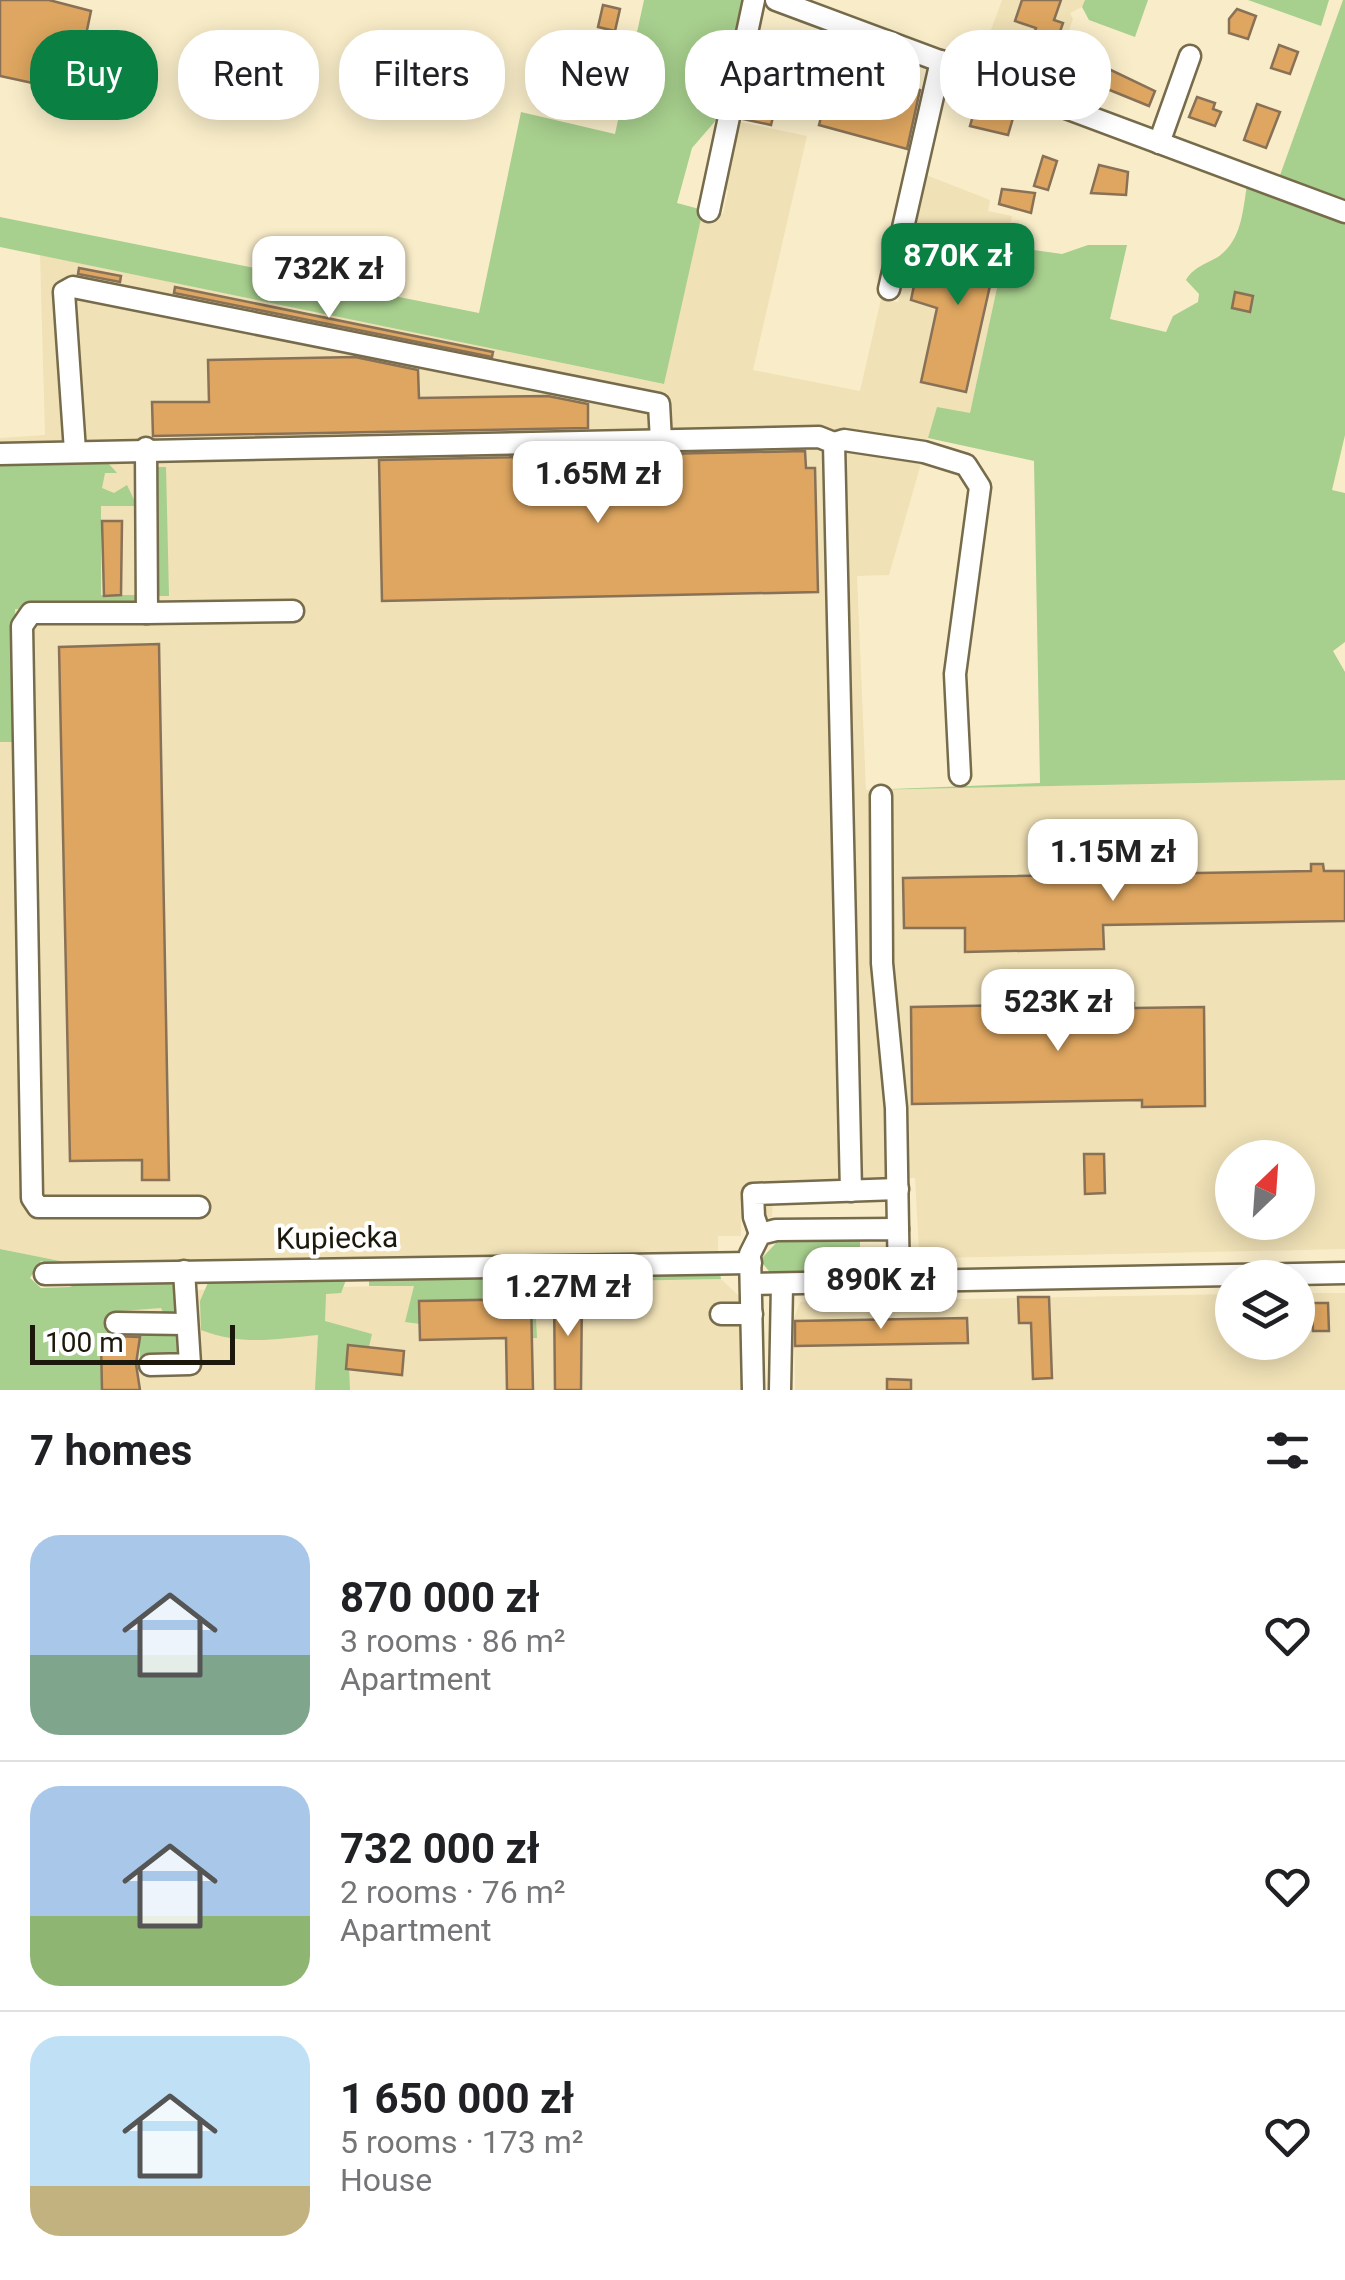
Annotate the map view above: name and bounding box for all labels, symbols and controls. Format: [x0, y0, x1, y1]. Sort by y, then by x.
chip: Buy [30, 30, 158, 120]
chip: Rent [178, 30, 319, 120]
chip: Filters [339, 30, 505, 120]
chip: New [525, 30, 665, 120]
chip: Apartment [685, 30, 920, 120]
chip: House [940, 30, 1111, 120]
pin: 870K zł [866, 223, 1050, 308]
pin: 732K zł [237, 236, 421, 321]
text: 870K zł [903, 236, 1013, 274]
text: 732K zł [274, 249, 384, 287]
pin: 1.65M zł [495, 441, 701, 526]
text: 1.65M zł [535, 454, 661, 492]
pin: 1.15M zł [1010, 819, 1216, 904]
text: 1.15M zł [1050, 832, 1176, 870]
pin: 523K zł [966, 969, 1150, 1054]
text: 523K zł [1003, 982, 1113, 1020]
north arrow [1215, 1140, 1315, 1240]
map controls [1215, 1140, 1315, 1360]
street label: Kupiecka [276, 1219, 398, 1256]
pin: 890K zł [789, 1247, 973, 1332]
pin: 1.27M zł [465, 1254, 671, 1339]
text: 890K zł [826, 1260, 936, 1298]
button: layers [1215, 1260, 1315, 1360]
text: 1.27M zł [505, 1267, 631, 1305]
scale bar [30, 1320, 235, 1364]
text: 100 m [45, 1326, 124, 1359]
icon: filters [1260, 1423, 1315, 1478]
text: 7 homes [30, 1426, 192, 1475]
text: 870 000 zł [340, 1573, 540, 1622]
icon: home [110, 1575, 230, 1695]
icon: heart [1260, 1608, 1315, 1663]
text: 3 rooms · 86 m² [340, 1622, 565, 1660]
text: Apartment [340, 1660, 492, 1698]
text: 732 000 zł [340, 1824, 540, 1873]
icon: home [110, 1826, 230, 1946]
icon: heart [1260, 1859, 1315, 1914]
text: 2 rooms · 76 m² [340, 1873, 565, 1911]
text: Apartment [340, 1911, 492, 1949]
text: 1 650 000 zł [340, 2074, 574, 2123]
icon: home [110, 2076, 230, 2196]
icon: heart [1260, 2109, 1315, 2164]
text: 5 rooms · 173 m² [340, 2123, 583, 2161]
text: House [340, 2161, 432, 2199]

